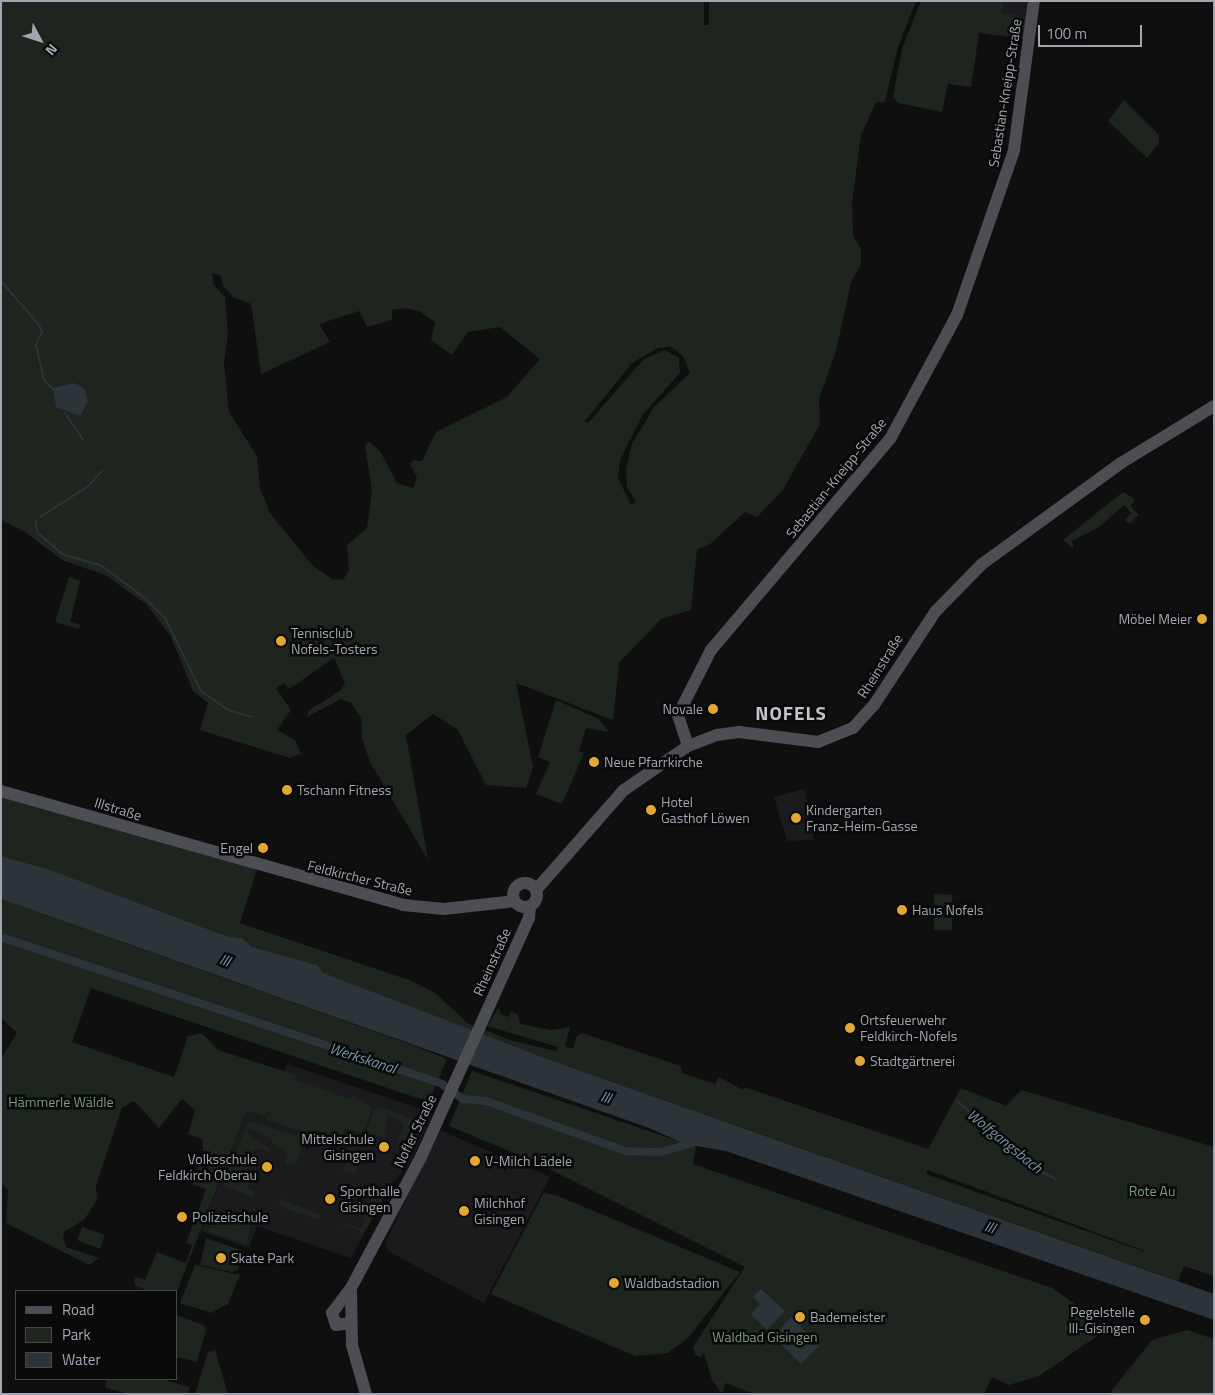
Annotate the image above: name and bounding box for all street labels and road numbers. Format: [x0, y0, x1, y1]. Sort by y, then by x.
street label: Sebastian-Kneipp-Straße [985, 18, 1025, 168]
street label: Sebastian-Kneipp-Straße [782, 415, 890, 541]
street label: Rheinstraße [854, 631, 906, 701]
street label: Illstraße [92, 794, 144, 824]
street label: Feldkircher Straße [306, 857, 414, 899]
street label: Rheinstraße [470, 926, 514, 998]
street label: Nofler Straße [390, 1092, 440, 1170]

